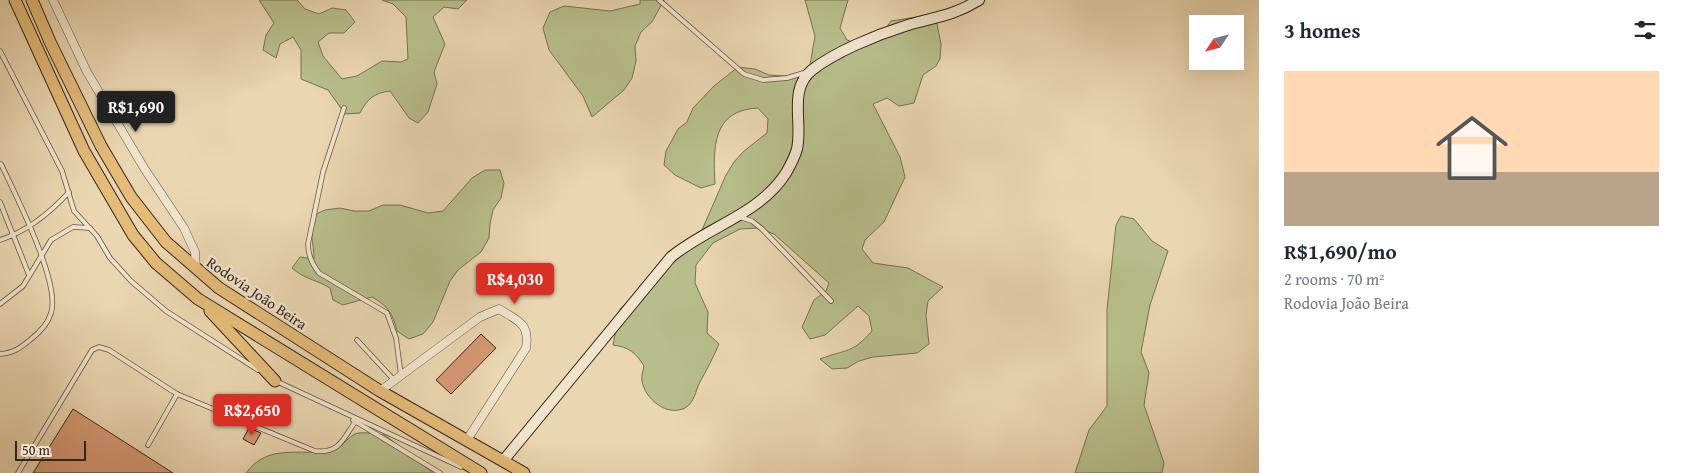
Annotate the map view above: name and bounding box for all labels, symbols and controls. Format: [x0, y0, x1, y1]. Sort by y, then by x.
north arrow [1189, 15, 1244, 70]
map controls [1189, 15, 1244, 70]
text: 3 homes [1284, 15, 1360, 46]
icon: filters [1631, 16, 1659, 44]
pin: R$1,690 [90, 90, 182, 133]
text: R$1,690 [108, 95, 164, 119]
icon: home [1427, 103, 1517, 193]
text: R$1,690/mo [1284, 236, 1397, 267]
street label: Rodovia João Beira [203, 252, 311, 334]
pin: R$4,030 [469, 262, 561, 305]
text: R$4,030 [487, 267, 543, 291]
text: 2 rooms · 70 m² [1284, 267, 1384, 291]
text: Rodovia João Beira [1284, 291, 1409, 315]
pin: R$2,650 [206, 394, 298, 436]
text: R$2,650 [224, 398, 280, 422]
scale bar [15, 438, 86, 461]
text: 50 m [22, 440, 50, 460]

